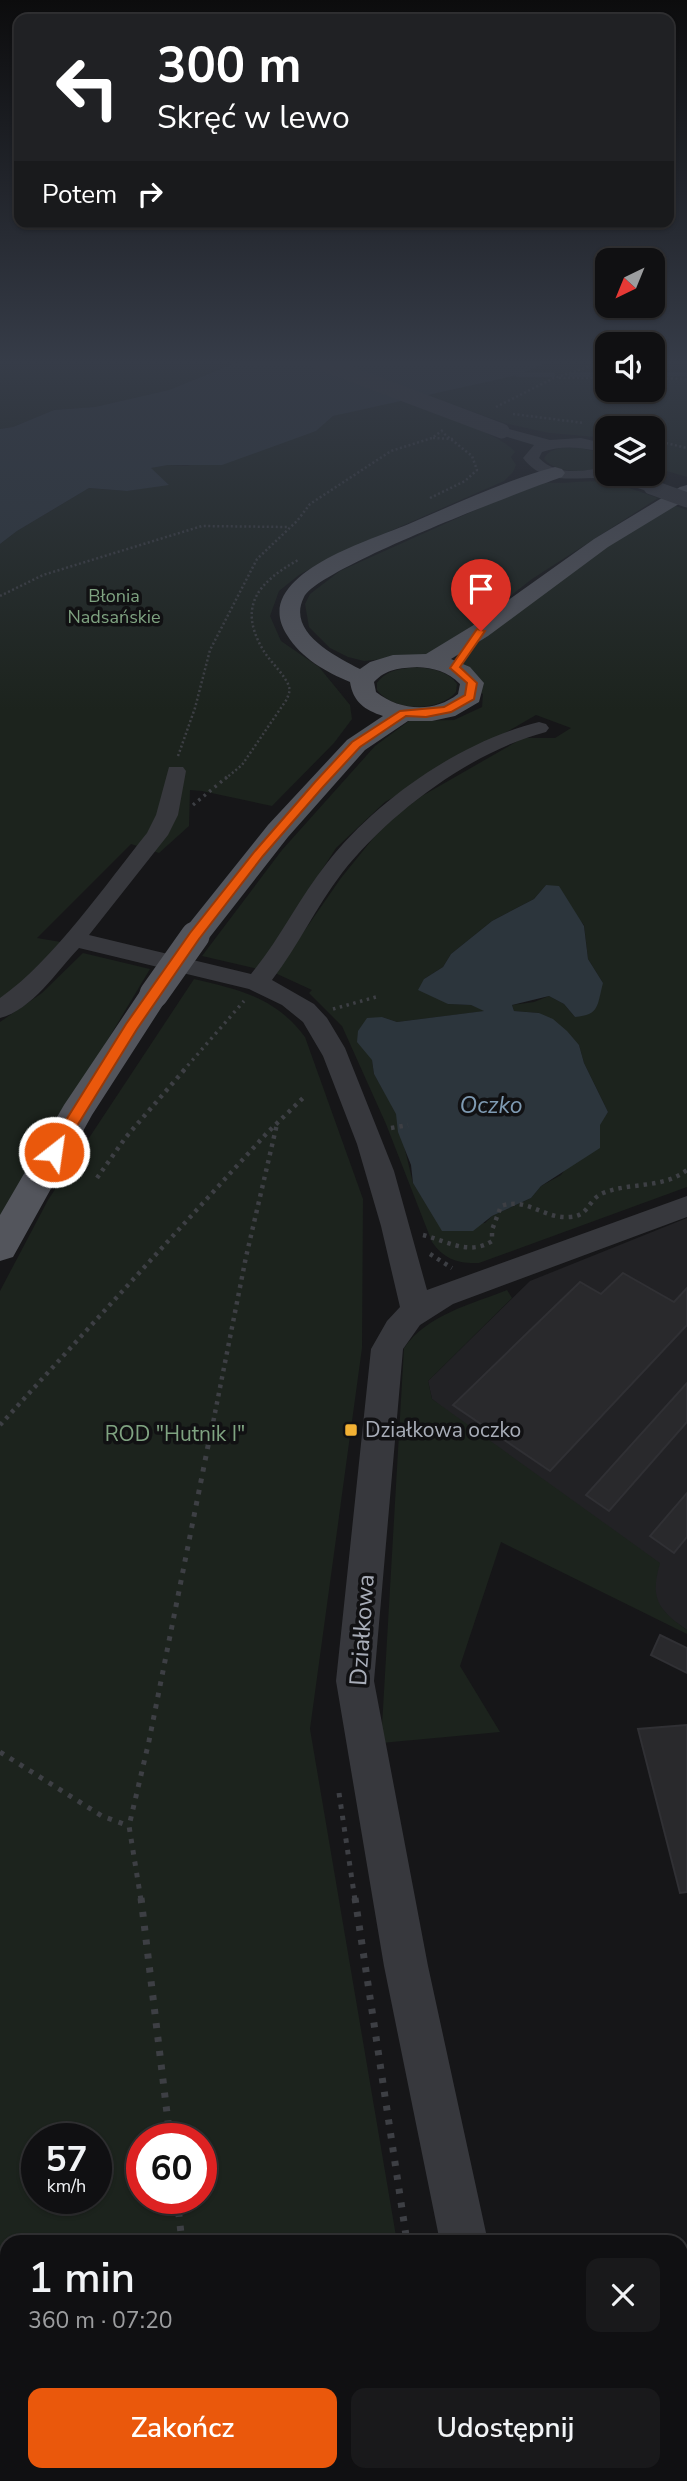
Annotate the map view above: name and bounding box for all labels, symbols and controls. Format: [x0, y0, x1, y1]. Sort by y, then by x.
text: 300 m [157, 32, 301, 99]
icon: left [42, 42, 133, 133]
text: Skręć w lewo [157, 96, 350, 139]
icon: right [131, 175, 169, 213]
text: Potem [42, 177, 117, 212]
north arrow [595, 248, 665, 318]
map controls [595, 248, 665, 486]
button: sound [595, 332, 665, 402]
button: layers [595, 416, 665, 486]
pin [451, 559, 511, 631]
icon: arrive [462, 570, 500, 608]
park label: Błonia Nadsańskie [67, 584, 161, 629]
water label: Oczko [460, 1090, 522, 1121]
position arrow [17, 1115, 91, 1189]
place label: Działkowa oczko [365, 1416, 521, 1444]
park label: ROD "Hutnik I" [105, 1420, 245, 1448]
marker: Działkowa oczko [343, 1422, 359, 1438]
street label: Działkowa [342, 1573, 382, 1687]
speed limit sign: 60 [126, 2123, 217, 2214]
text: 57 [45, 2136, 88, 2183]
text: km/h [47, 2174, 86, 2198]
text: 1 min [28, 2250, 135, 2307]
button: close [586, 2258, 660, 2332]
text: 360 m · 07:20 [28, 2305, 173, 2336]
button: Zakończ [28, 2388, 337, 2468]
button: Udostępnij [351, 2388, 660, 2468]

